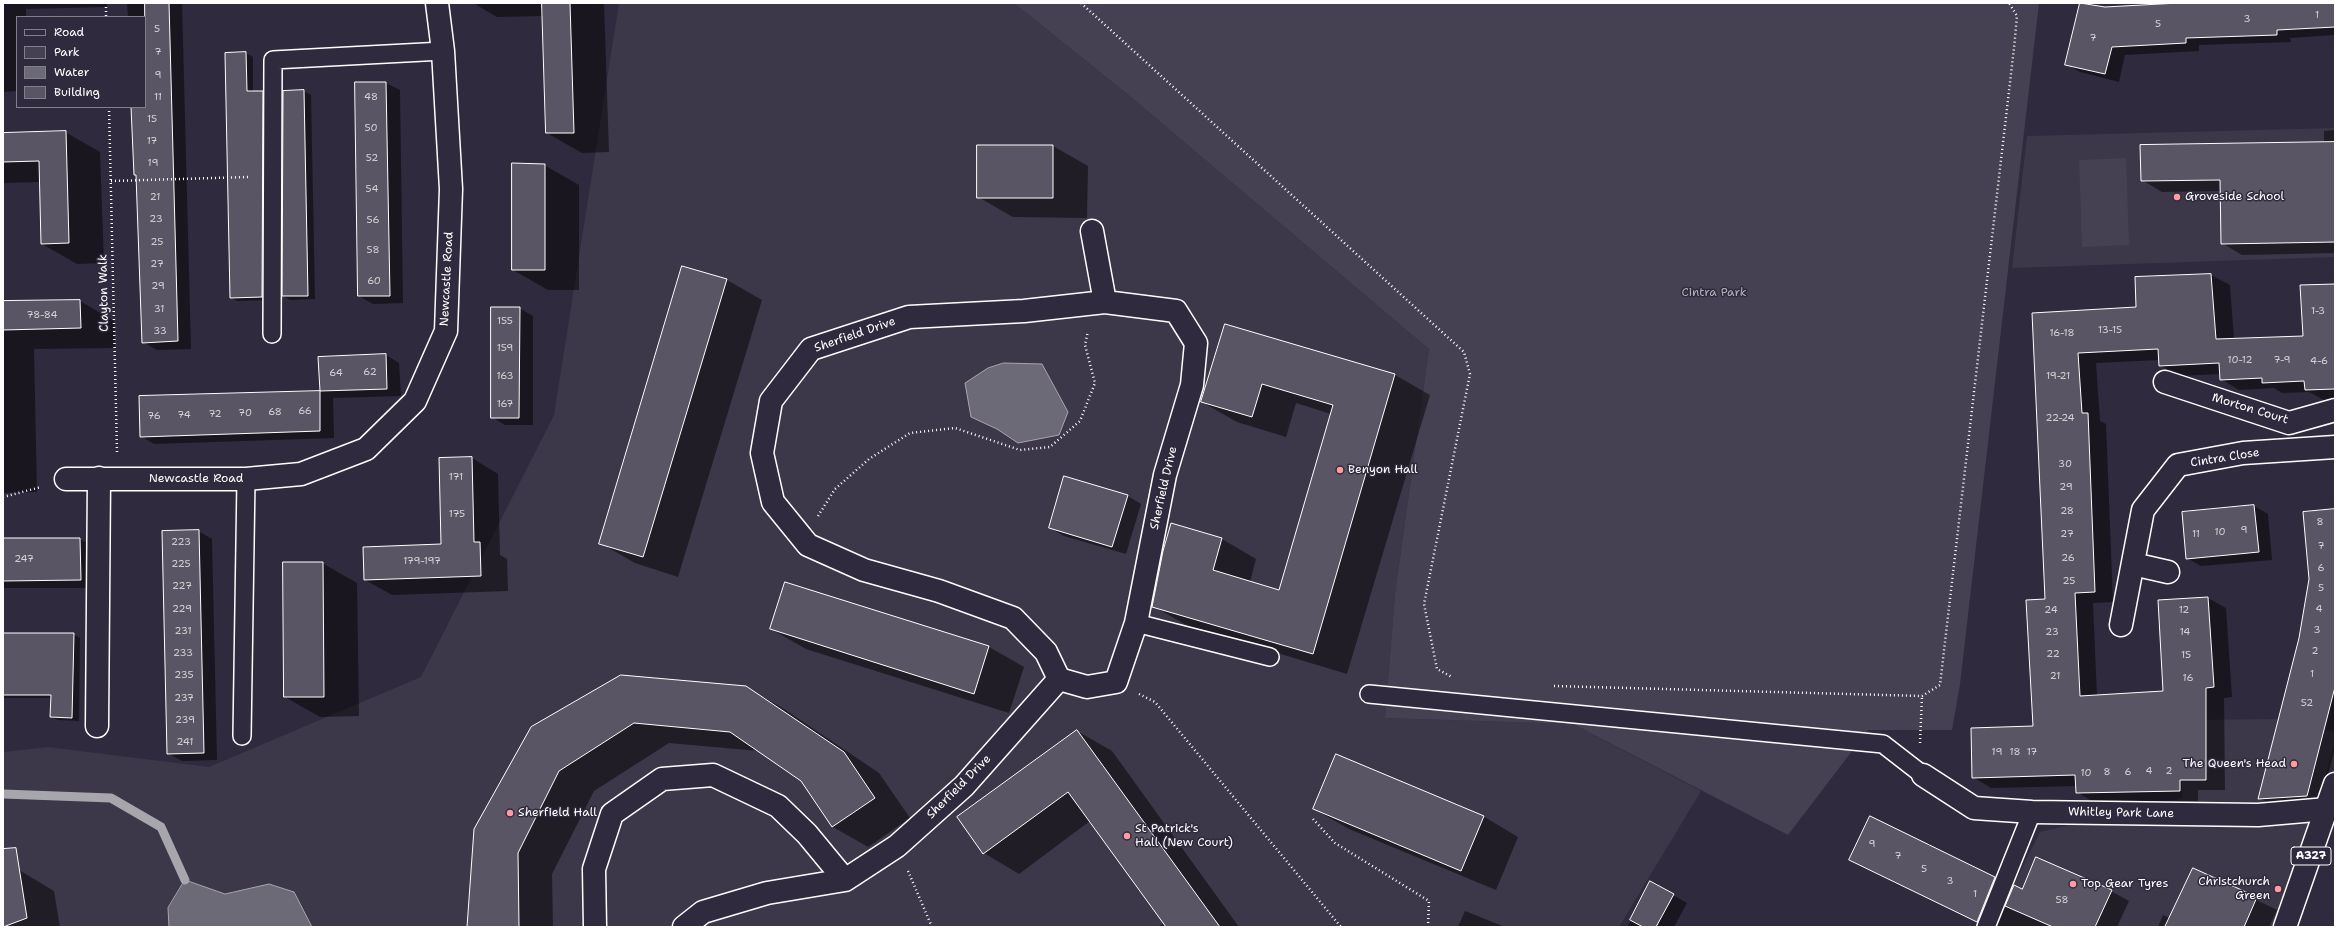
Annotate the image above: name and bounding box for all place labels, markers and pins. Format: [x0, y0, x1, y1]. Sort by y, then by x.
place label: Groveside School [2185, 190, 2284, 204]
marker: Groveside School [2172, 192, 2182, 202]
place label: Benyon Hall [1348, 463, 1418, 477]
marker: Benyon Hall [1335, 465, 1345, 475]
place label: The Queen's Head [2183, 757, 2286, 771]
marker: The Queen's Head [2289, 759, 2299, 769]
place label: Sherfield Hall [518, 806, 597, 820]
marker: Sherfield Hall [505, 808, 515, 818]
place label: St Patrick's Hall (New Court) [1135, 822, 1233, 850]
marker: St Patrick's Hall (New Court) [1122, 831, 1132, 841]
place label: Christchurch Green [2198, 875, 2270, 903]
place label: Top Gear Tyres [2081, 877, 2168, 891]
marker: Top Gear Tyres [2068, 879, 2078, 889]
marker: Christchurch Green [2273, 884, 2283, 894]

